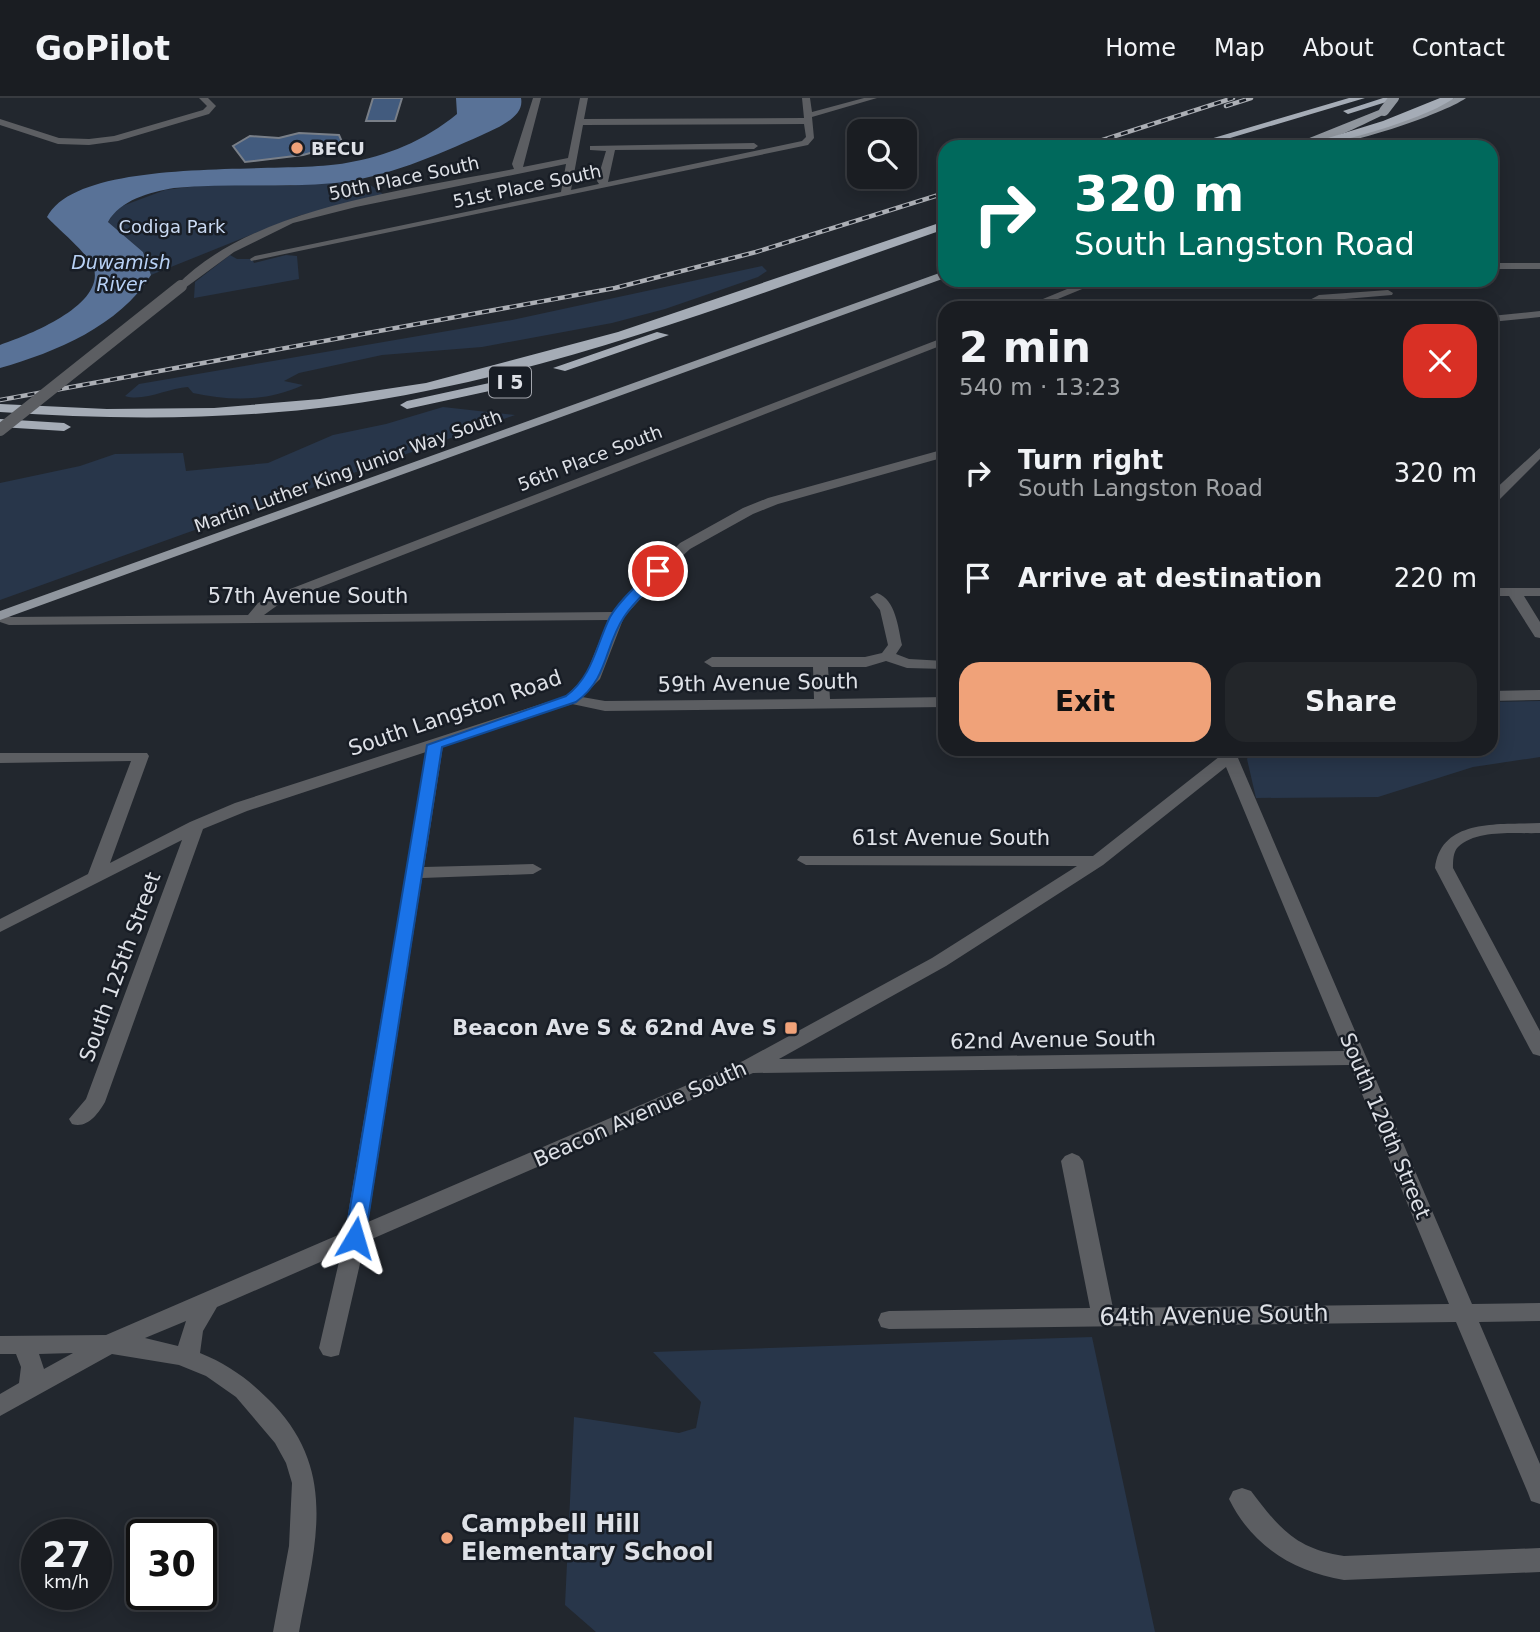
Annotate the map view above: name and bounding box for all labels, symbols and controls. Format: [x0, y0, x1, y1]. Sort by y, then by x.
text: GoPilot [35, 29, 170, 68]
text: Home [1105, 34, 1176, 62]
text: Map [1214, 34, 1265, 62]
text: About [1303, 34, 1374, 62]
text: Contact [1412, 34, 1505, 62]
map controls [847, 119, 917, 189]
button: search [847, 119, 917, 189]
place label: BECU [311, 138, 365, 159]
marker: BECU [289, 140, 305, 156]
street label: 50th Place South [327, 152, 481, 204]
street label: 51st Place South [451, 160, 603, 212]
text: 320 m [1074, 166, 1244, 223]
icon: right [959, 168, 1050, 259]
park label: Codiga Park [118, 216, 226, 237]
text: South Langston Road [1074, 225, 1415, 263]
water label: Duwamish River [71, 251, 171, 295]
text: 2 min [959, 323, 1091, 372]
button: close [1403, 324, 1477, 398]
road number: I 5 [489, 366, 531, 398]
text: 540 m · 13:23 [959, 374, 1121, 400]
street label: Martin Luther King Junior Way South [191, 405, 505, 537]
street label: 56th Place South [515, 421, 665, 495]
text: Turn right [1018, 445, 1163, 475]
icon: right [959, 454, 997, 492]
text: 320 m [1394, 458, 1477, 488]
text: South Langston Road [1018, 475, 1263, 501]
pin [628, 541, 688, 601]
icon: arrive [639, 552, 677, 590]
icon: arrive [959, 559, 997, 597]
text: Arrive at destination [1018, 563, 1322, 593]
text: 220 m [1394, 563, 1477, 593]
street label: 57th Avenue South [208, 584, 408, 608]
button: Exit [959, 662, 1211, 742]
button: Share [1225, 662, 1477, 742]
street label: South Langston Road [345, 665, 565, 761]
street label: 59th Avenue South [657, 669, 859, 697]
street label: 61st Avenue South [852, 826, 1050, 850]
street label: South 125th Street [75, 869, 165, 1065]
place label: Beacon Ave S & 62nd Ave S [452, 1016, 777, 1040]
marker: Beacon Ave S & 62nd Ave S [783, 1020, 799, 1036]
street label: 62nd Avenue South [950, 1026, 1156, 1054]
street label: South 120th Street [1335, 1029, 1435, 1223]
street label: Beacon Avenue South [530, 1056, 750, 1172]
position arrow [318, 1201, 392, 1275]
street label: 64th Avenue South [1099, 1299, 1329, 1331]
place label: Campbell Hill Elementary School [461, 1510, 714, 1566]
speed limit sign: 30 [126, 1519, 217, 1610]
marker: Campbell Hill Elementary School [439, 1530, 455, 1546]
text: 27 [42, 1535, 91, 1575]
text: km/h [44, 1571, 89, 1592]

